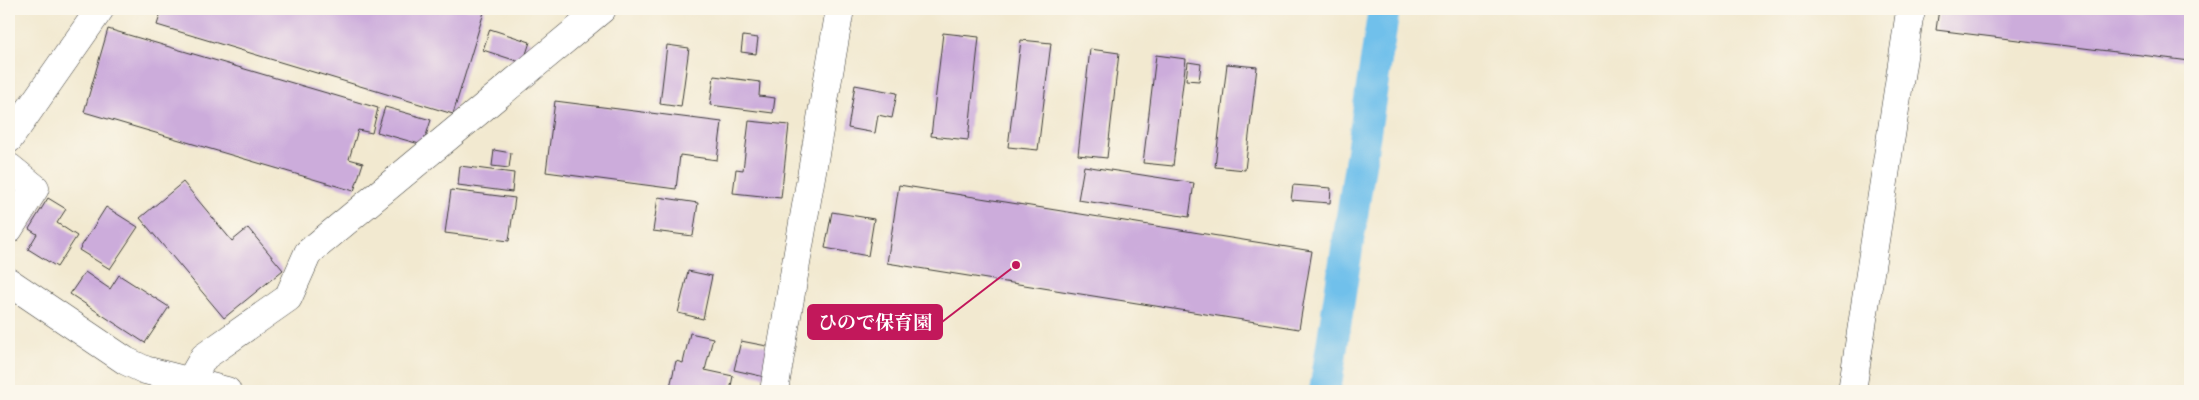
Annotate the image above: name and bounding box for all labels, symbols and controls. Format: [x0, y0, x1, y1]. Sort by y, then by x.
callout: ひので保育園 [808, 305, 942, 339]
text: ひので保育園 [818, 312, 932, 336]

